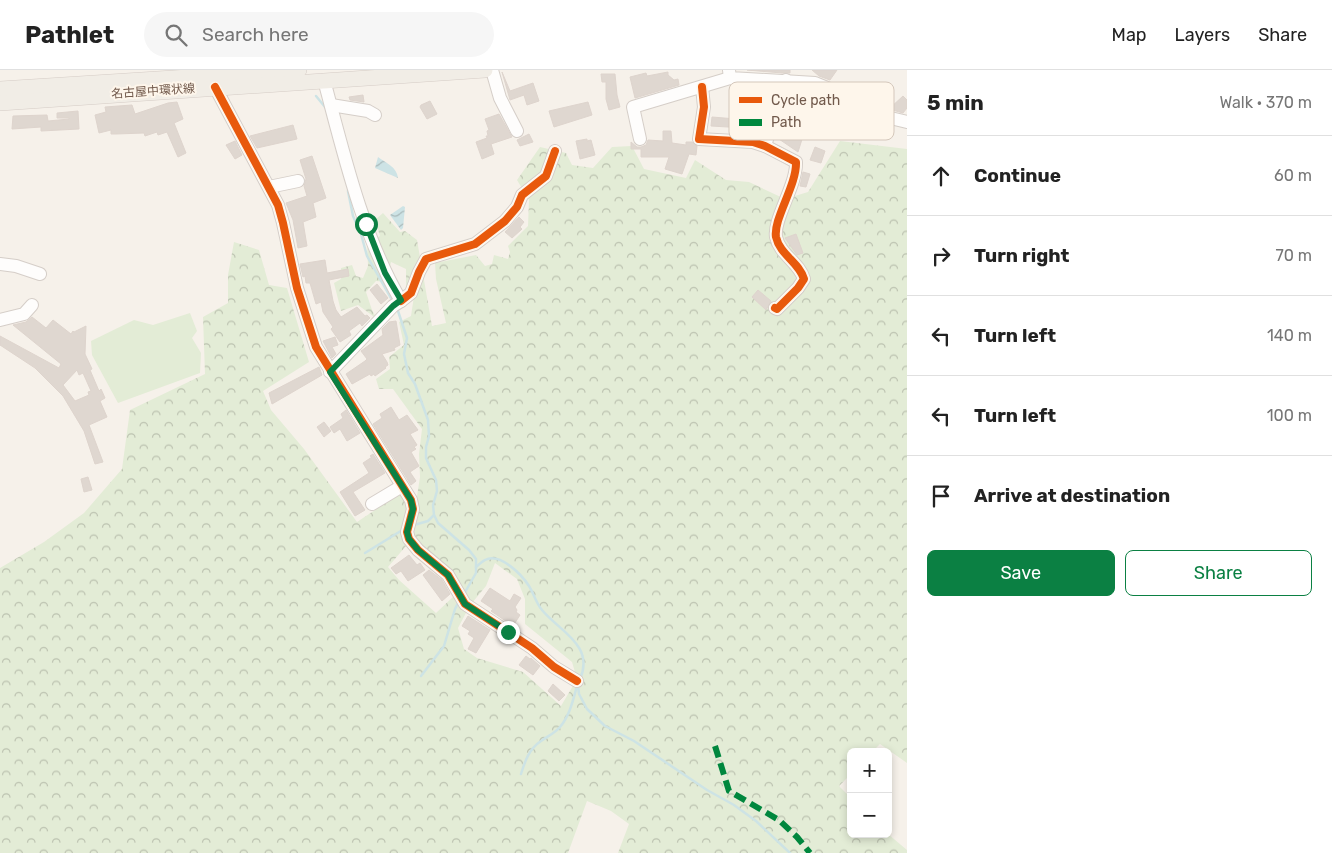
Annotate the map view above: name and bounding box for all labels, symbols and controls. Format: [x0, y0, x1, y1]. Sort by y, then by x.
search box [144, 12, 494, 57]
text: Pathlet [25, 21, 114, 49]
icon: search [162, 21, 190, 49]
text: Search here [202, 23, 309, 46]
text: Map [1112, 24, 1147, 46]
text: Layers [1175, 24, 1230, 46]
text: Share [1258, 24, 1307, 46]
street label: 名古屋中環状線 [111, 81, 195, 101]
legend [729, 82, 894, 140]
text: 5 min [927, 90, 984, 115]
text: Cycle path [771, 92, 840, 109]
text: Walk · 370 m [1219, 93, 1312, 112]
text: Path [771, 114, 802, 131]
icon: ahead [927, 162, 955, 190]
text: Continue [974, 164, 1061, 187]
text: 60 m [1274, 166, 1312, 185]
route start [355, 213, 378, 236]
icon: right [927, 242, 955, 270]
text: Turn right [974, 244, 1069, 267]
text: 70 m [1275, 246, 1312, 265]
icon: left [927, 322, 955, 350]
text: Turn left [974, 324, 1056, 347]
text: 140 m [1267, 326, 1312, 345]
icon: left [927, 402, 955, 430]
text: Turn left [974, 404, 1056, 427]
text: 100 m [1267, 406, 1312, 425]
icon: arrive [927, 482, 955, 510]
text: Arrive at destination [974, 484, 1170, 507]
button: Save [927, 550, 1115, 596]
button: Share [1125, 550, 1312, 596]
route end [497, 621, 520, 644]
map controls [847, 748, 892, 838]
button: + [847, 748, 892, 793]
button: − [847, 793, 892, 838]

